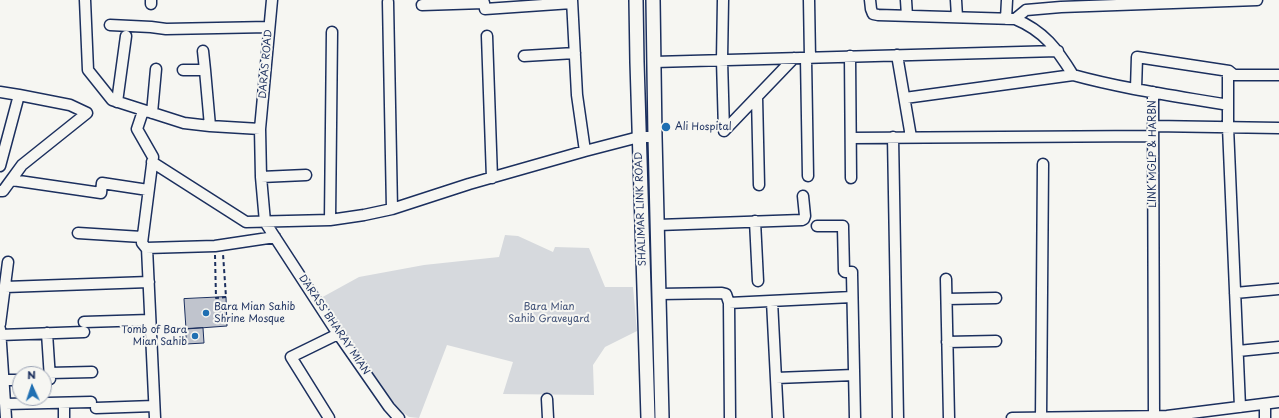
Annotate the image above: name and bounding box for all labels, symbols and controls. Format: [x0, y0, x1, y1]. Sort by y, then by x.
street label: DARAS ROAD [257, 29, 275, 99]
street label: LINK MGLP & HARBN [1147, 100, 1159, 208]
marker: Ali Hospital [660, 121, 672, 133]
place label: Ali Hospital [675, 121, 732, 133]
street label: SHALIMAR LINK ROAD [633, 152, 649, 266]
street label: DARASS BHARAY MIAN [296, 273, 372, 377]
place label: Bara Mian Sahib Shrine Mosque [214, 301, 295, 324]
park label: Bara Mian Sahib Graveyard [508, 301, 590, 324]
marker: Bara Mian Sahib Shrine Mosque [201, 308, 211, 318]
place label: Tomb of Bara Mian Sahib [121, 324, 187, 348]
marker: Tomb of Bara Mian Sahib [190, 331, 200, 341]
north arrow [12, 366, 52, 406]
text: N [27, 366, 36, 383]

